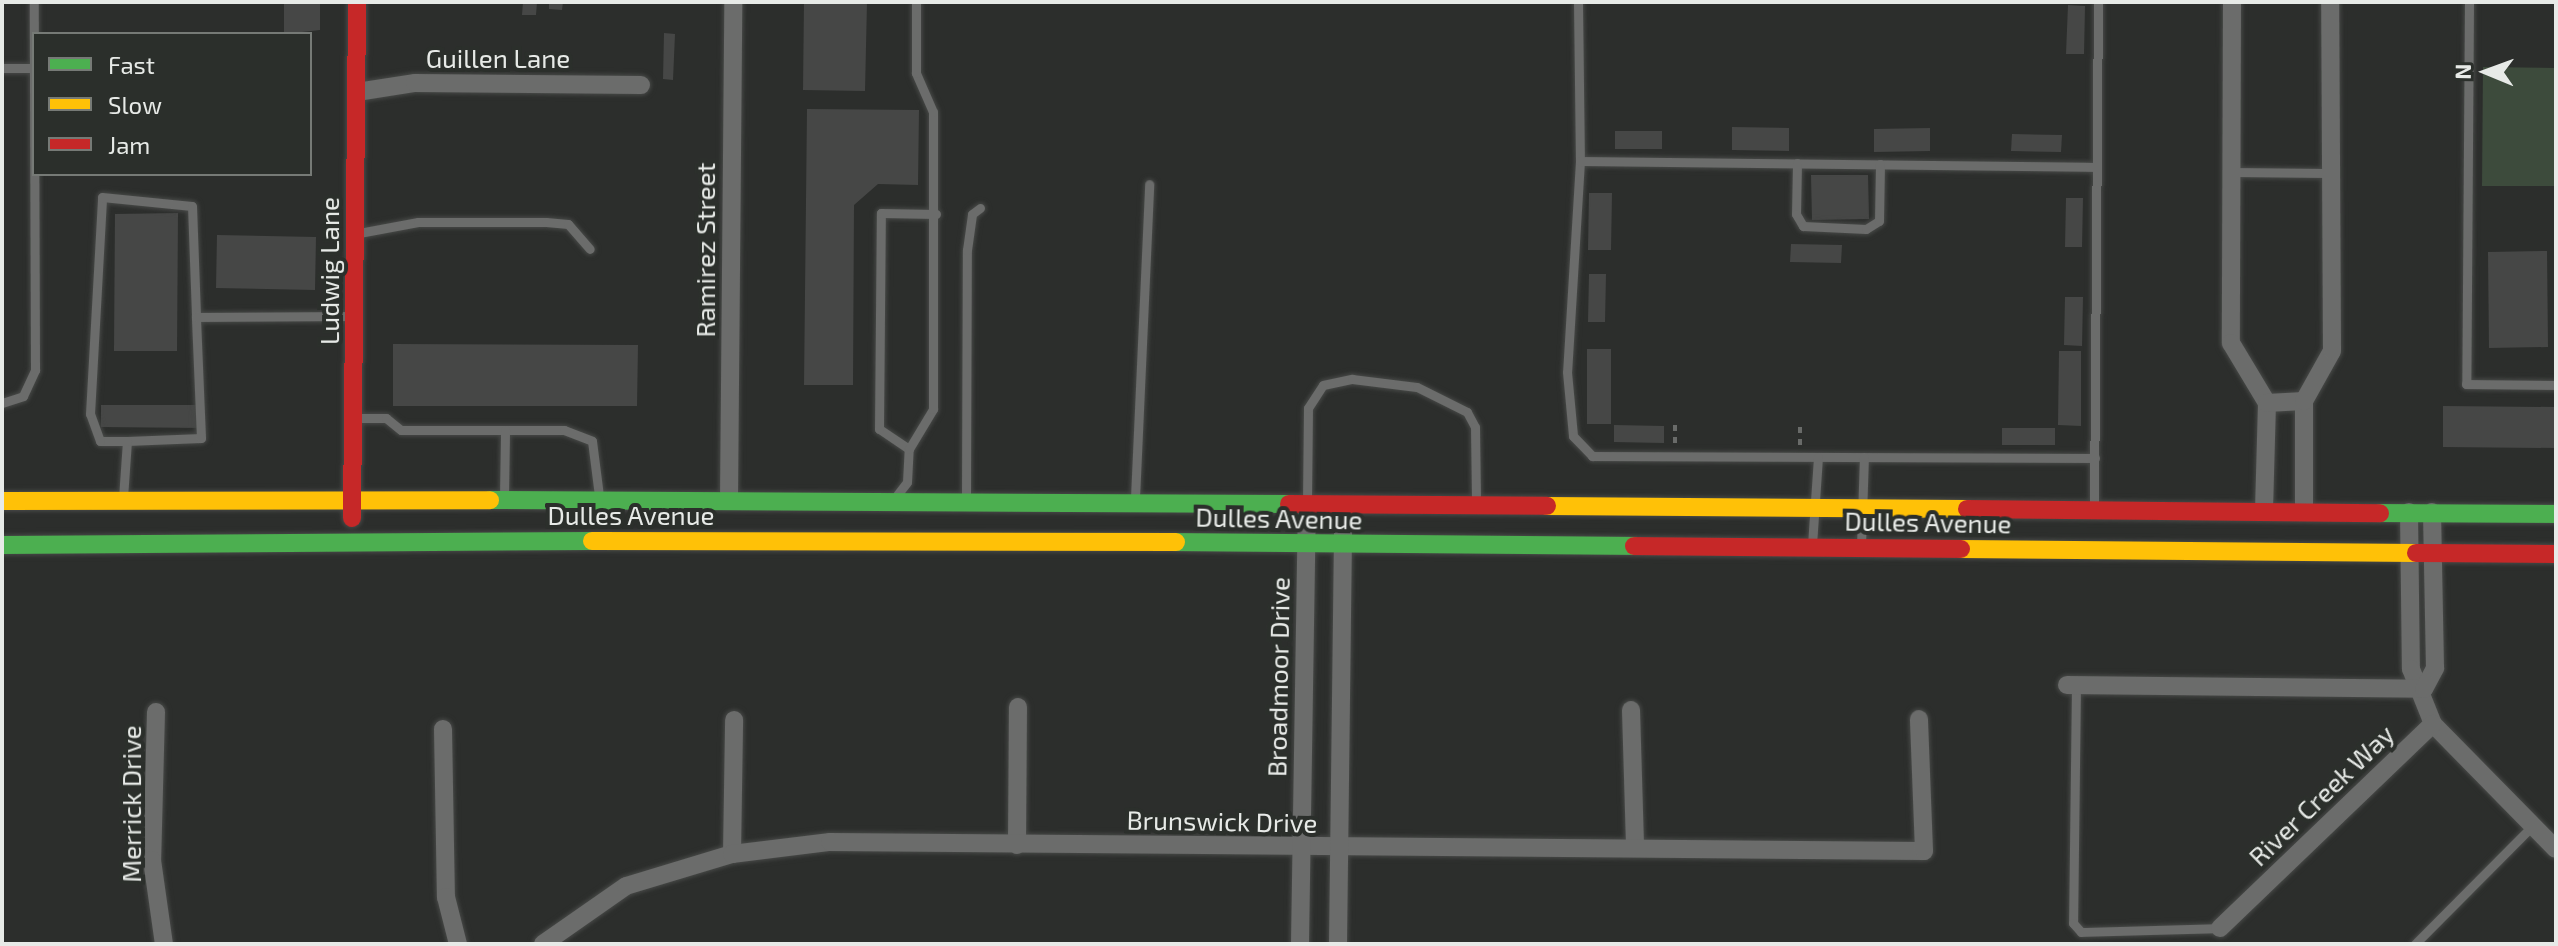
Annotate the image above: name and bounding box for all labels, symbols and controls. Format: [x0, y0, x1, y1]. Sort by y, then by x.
legend [32, 32, 312, 176]
north arrow [2446, 32, 2526, 112]
street label: Guillen Lane [426, 42, 570, 74]
text: Fast [108, 50, 155, 79]
text: N [2449, 63, 2475, 80]
text: Slow [108, 90, 162, 119]
text: Jam [108, 130, 150, 159]
street label: Ramirez Street [689, 163, 721, 337]
street label: Ludwig Lane [313, 197, 345, 345]
street label: Dulles Avenue [547, 499, 715, 531]
street label: Dulles Avenue [1195, 501, 1363, 535]
street label: Dulles Avenue [1844, 505, 2012, 539]
street label: Broadmoor Drive [1261, 577, 1295, 777]
street label: River Creek Way [2242, 718, 2400, 872]
street label: Merrick Drive [115, 725, 147, 883]
street label: Brunswick Drive [1126, 804, 1318, 838]

